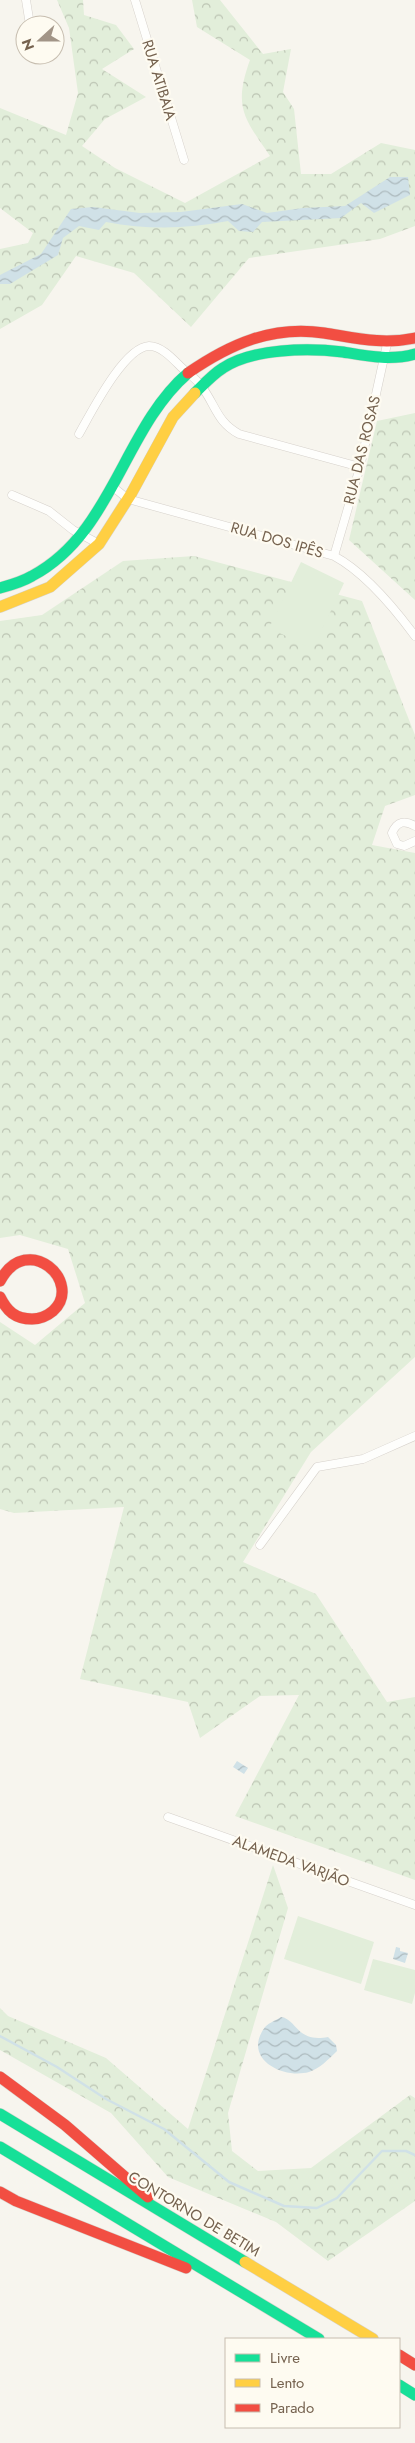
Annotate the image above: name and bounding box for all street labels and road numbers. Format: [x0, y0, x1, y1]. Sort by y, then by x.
street label: RUA ATIBAIA [136, 37, 182, 123]
street label: RUA DAS ROSAS [338, 393, 386, 507]
street label: RUA DOS IPÊS [228, 516, 326, 564]
street label: ALAMEDA VARJÃO [229, 1830, 353, 1892]
street label: CONTORNO DE BETIM [124, 2166, 264, 2262]

